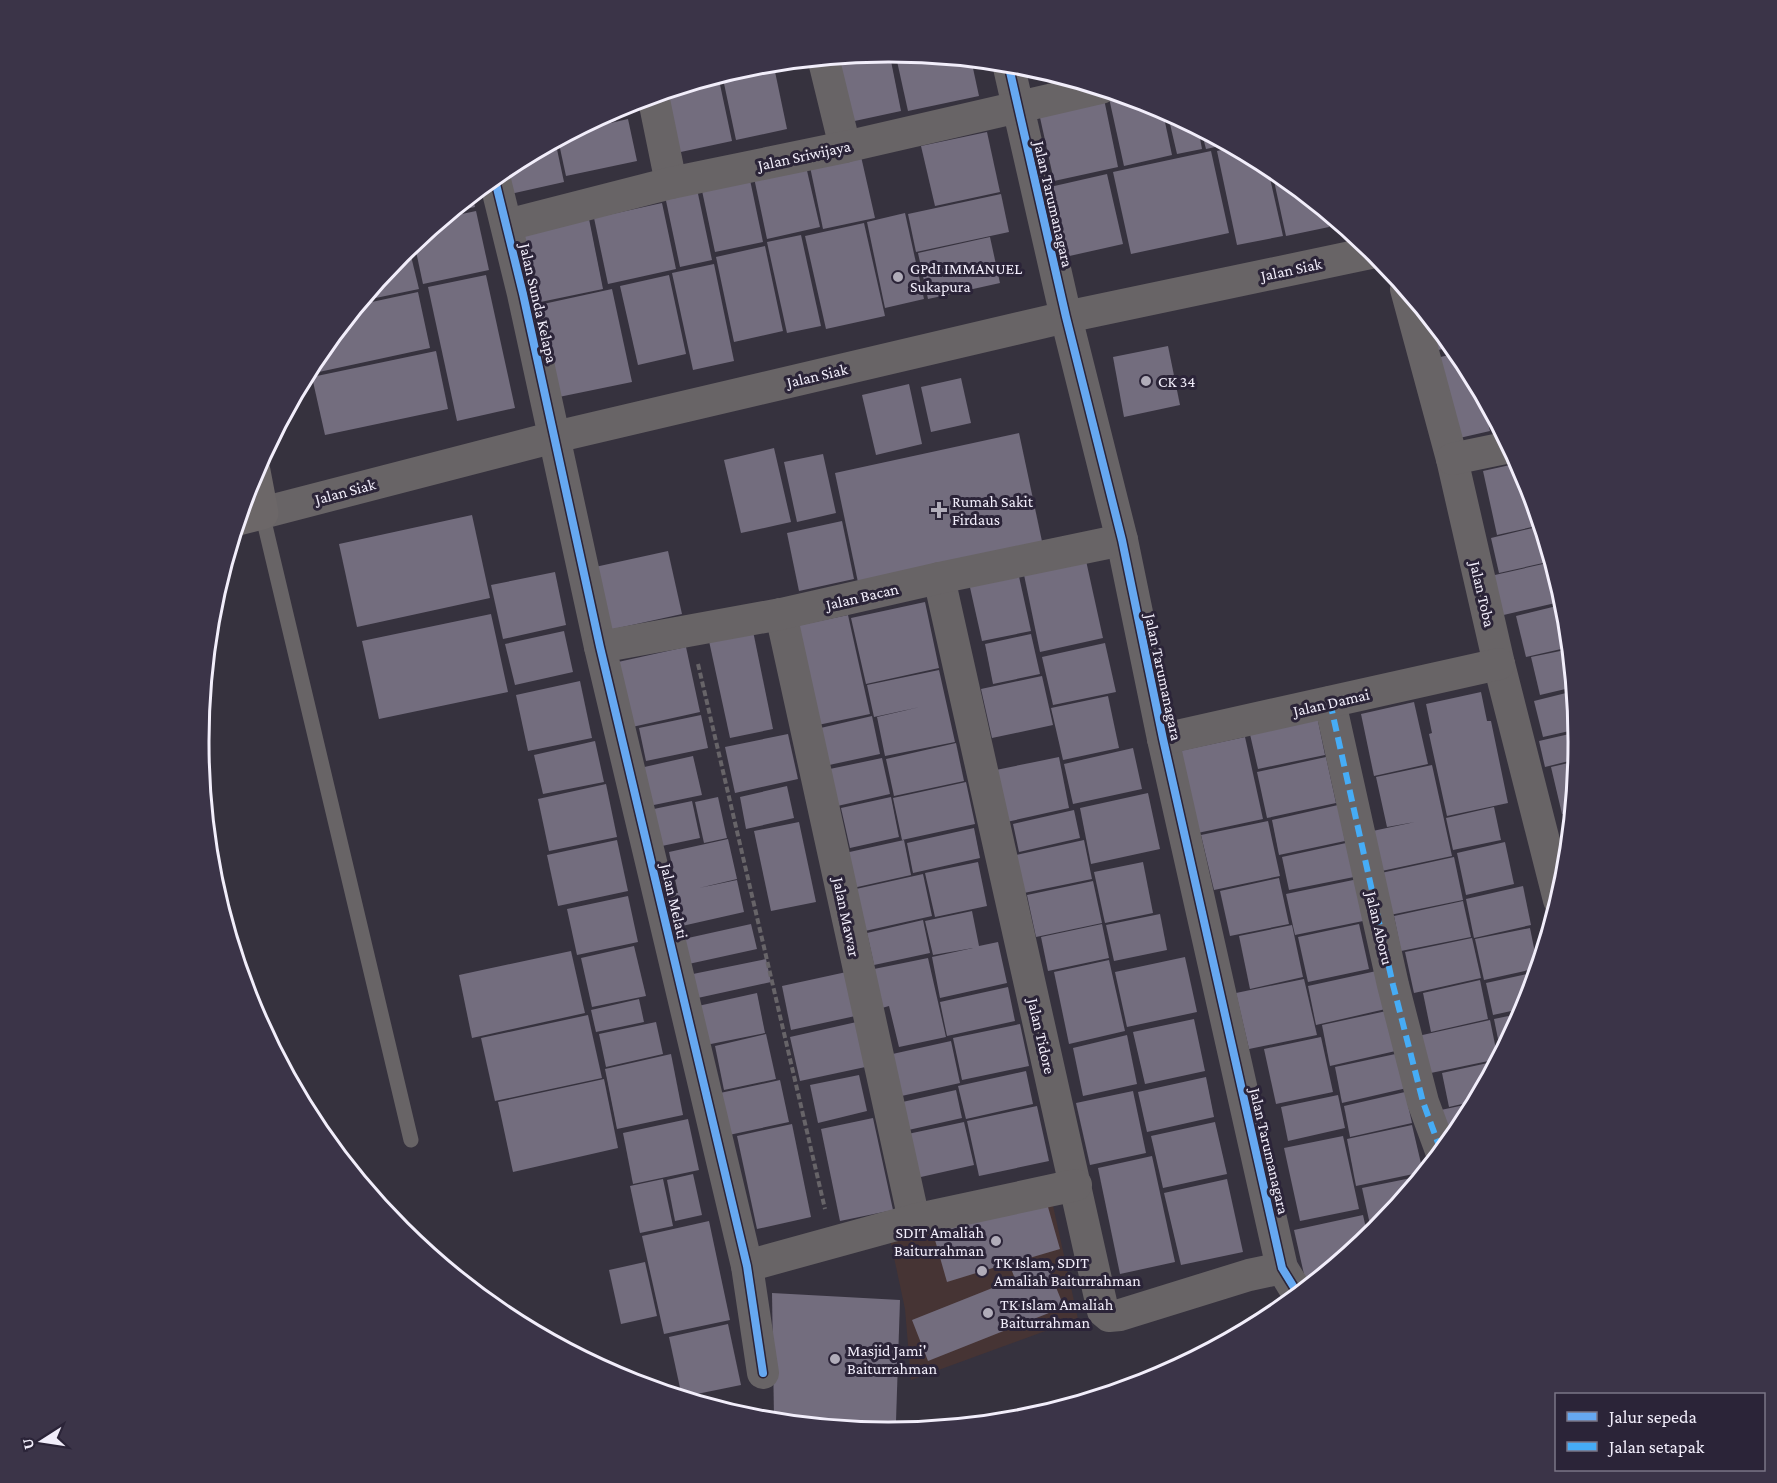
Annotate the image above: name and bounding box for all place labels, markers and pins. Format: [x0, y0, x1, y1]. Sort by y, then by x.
place label: GPdI IMMANUEL Sukapura [910, 260, 1022, 296]
marker: GPdI IMMANUEL Sukapura [891, 270, 905, 284]
place label: CK 34 [1158, 373, 1195, 390]
marker: CK 34 [1139, 374, 1153, 388]
place label: Rumah Sakit Firdaus [952, 493, 1034, 528]
marker: Rumah Sakit Firdaus [930, 501, 948, 519]
place label: SDIT Amaliah Baiturrahman [894, 1224, 984, 1259]
marker: SDIT Amaliah Baiturrahman [989, 1234, 1003, 1248]
place label: TK Islam, SDIT Amaliah Baiturrahman [994, 1254, 1141, 1289]
marker: TK Islam, SDIT Amaliah Baiturrahman [975, 1264, 989, 1278]
place label: TK Islam Amaliah Baiturrahman [1000, 1296, 1114, 1331]
marker: TK Islam Amaliah Baiturrahman [981, 1306, 995, 1320]
place label: Masjid Jami' Baiturrahman [847, 1342, 937, 1377]
marker: Masjid Jami' Baiturrahman [828, 1352, 842, 1366]

